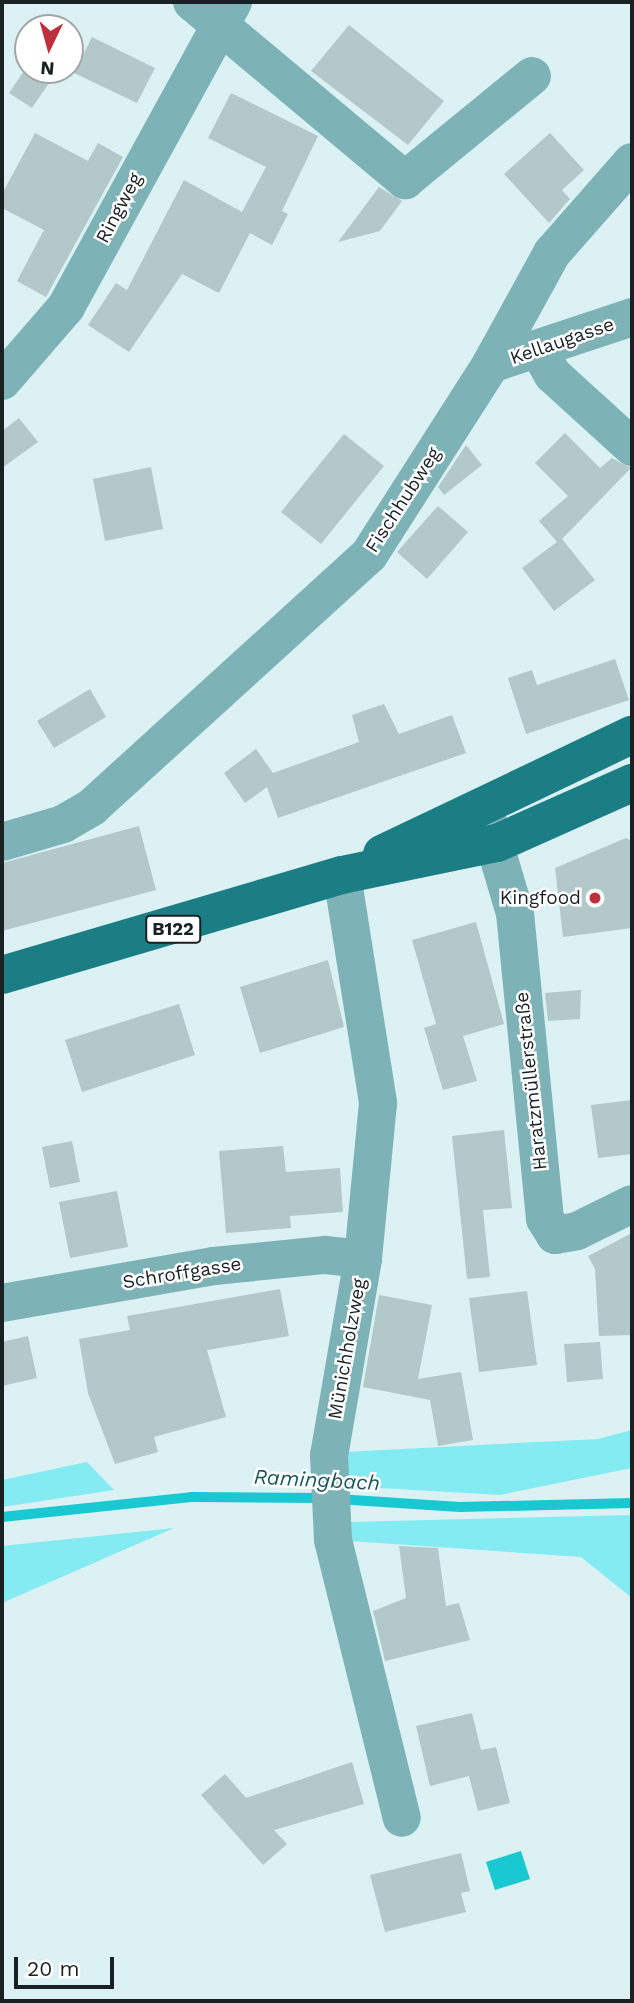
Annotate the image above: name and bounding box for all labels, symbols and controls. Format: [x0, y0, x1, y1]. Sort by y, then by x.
north arrow [14, 14, 84, 84]
text: N [39, 56, 55, 80]
street label: Ringweg [91, 169, 147, 247]
street label: Kellaugasse [507, 313, 617, 369]
street label: Fischhubweg [361, 443, 445, 557]
place label: Kingfood [500, 887, 581, 909]
marker: Kingfood [587, 890, 603, 906]
road number: B122 [145, 914, 201, 944]
street label: Haratzmüllerstraße [510, 991, 552, 1171]
street label: Schroffgasse [121, 1252, 243, 1294]
street label: Münichholzweg [323, 1277, 371, 1421]
water label: Ramingbach [253, 1464, 381, 1496]
scale bar [18, 1944, 117, 1988]
text: 20 m [27, 1956, 79, 1981]

